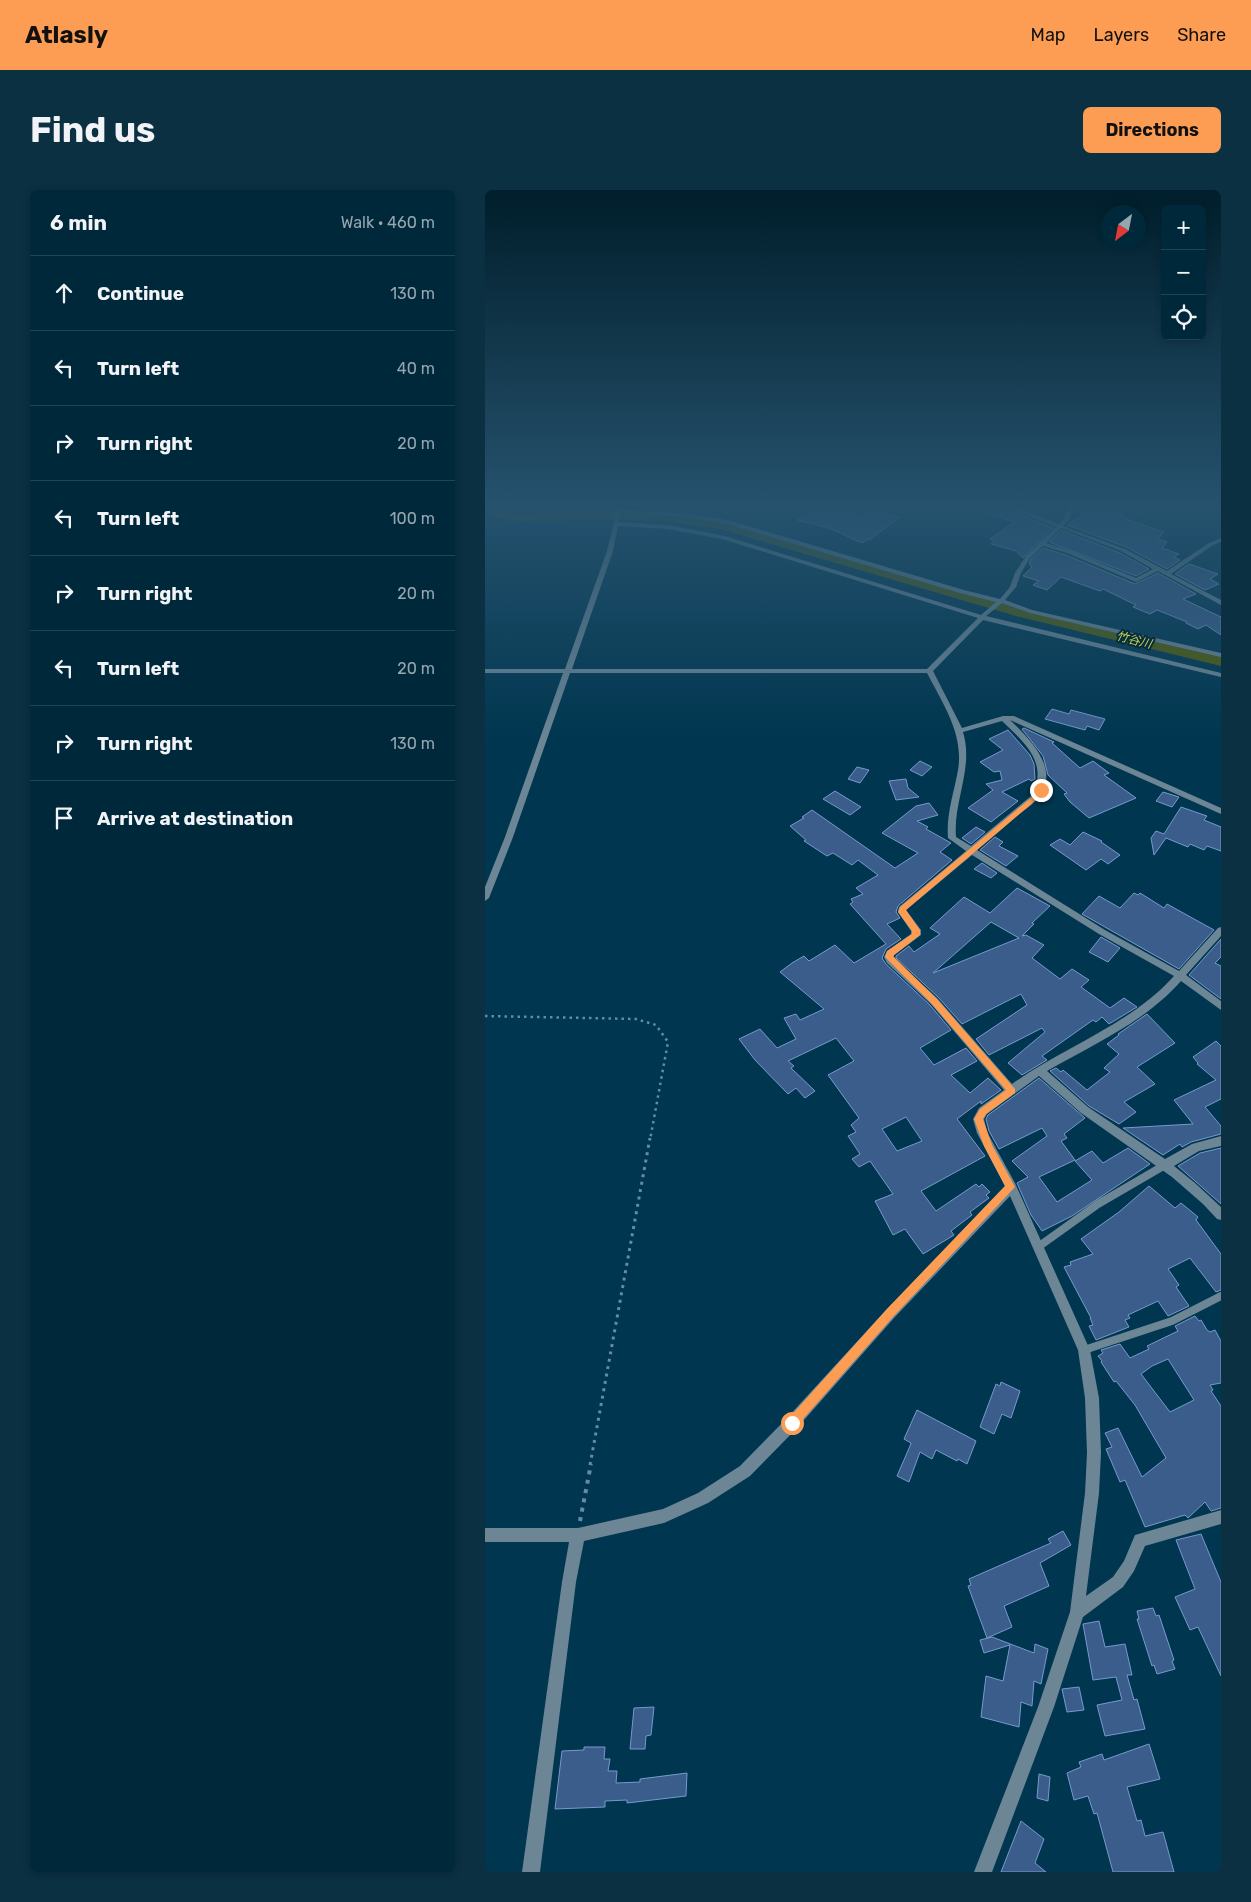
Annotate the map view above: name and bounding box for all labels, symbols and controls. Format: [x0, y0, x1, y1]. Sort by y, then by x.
text: Atlasly [25, 21, 108, 49]
text: Map [1031, 24, 1066, 46]
text: Layers [1094, 24, 1149, 46]
text: Share [1177, 24, 1226, 46]
button: Directions [1083, 107, 1221, 153]
text: Find us [30, 109, 155, 151]
north arrow [1101, 205, 1146, 250]
map controls [1161, 205, 1206, 340]
button: + [1161, 205, 1206, 250]
text: 6 min [50, 210, 107, 235]
text: Walk · 460 m [341, 213, 435, 232]
button: − [1161, 250, 1206, 295]
icon: ahead [50, 279, 78, 307]
text: Continue [97, 282, 184, 305]
text: 130 m [390, 284, 435, 303]
button: locate [1161, 295, 1206, 340]
icon: left [50, 354, 78, 382]
text: Turn left [97, 357, 179, 380]
text: 40 m [397, 359, 435, 378]
icon: right [50, 429, 78, 457]
text: Turn right [97, 432, 192, 455]
text: 20 m [397, 434, 435, 453]
icon: left [50, 504, 78, 532]
text: Turn left [97, 507, 179, 530]
text: 100 m [390, 509, 435, 528]
icon: right [50, 579, 78, 607]
text: Turn right [97, 582, 192, 605]
text: 20 m [397, 584, 435, 603]
water label: 竹谷川 [1115, 629, 1155, 652]
icon: left [50, 654, 78, 682]
text: Turn left [97, 657, 179, 680]
text: 20 m [397, 659, 435, 678]
icon: right [50, 729, 78, 757]
text: Turn right [97, 732, 192, 755]
text: 130 m [390, 734, 435, 753]
route end [1030, 779, 1053, 802]
icon: arrive [50, 804, 78, 832]
text: Arrive at destination [97, 807, 293, 830]
route start [781, 1412, 804, 1435]

